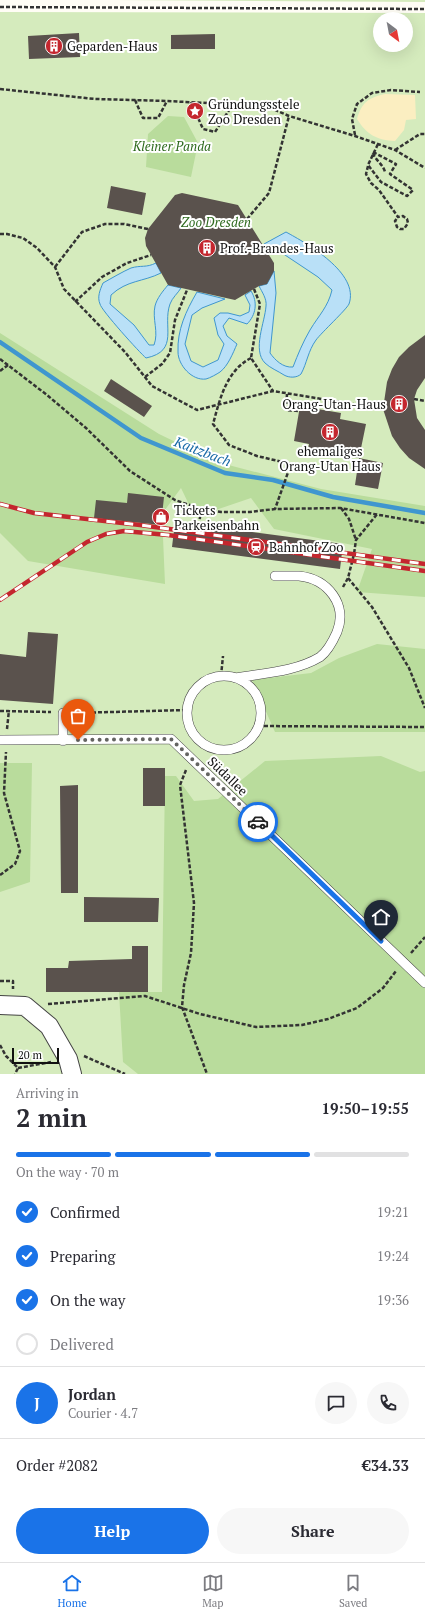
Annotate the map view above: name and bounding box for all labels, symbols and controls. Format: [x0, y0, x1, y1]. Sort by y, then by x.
north arrow [373, 12, 413, 52]
map controls [373, 12, 413, 52]
building icon: Geparden-Haus [44, 36, 64, 56]
place label: Geparden-Haus [67, 37, 158, 55]
place label: Gründungsstele Zoo Dresden [208, 95, 299, 128]
place icon: Gründungsstele Zoo Dresden [185, 101, 205, 121]
park label: Kleiner Panda [132, 137, 211, 155]
park label: Zoo Dresden [181, 213, 251, 231]
building icon: Prof.-Brandes-Haus [197, 238, 217, 258]
place label: Prof.-Brandes-Haus [220, 239, 334, 257]
building icon: Orang-Utan-Haus [389, 394, 409, 414]
place label: Orang-Utan-Haus [282, 395, 386, 413]
building icon: ehemaliges Orang-Utan Haus [320, 422, 340, 442]
water label: Kaitzbach [171, 431, 234, 470]
place label: ehemaliges Orang-Utan Haus [279, 442, 381, 475]
place label: Tickets Parkeisenbahn [174, 501, 259, 534]
shop icon: Tickets Parkeisenbahn [151, 507, 171, 527]
station icon: Bahnhof Zoo [246, 537, 266, 557]
place label: Bahnhof Zoo [269, 538, 343, 556]
pin [61, 699, 95, 740]
icon: bag [67, 705, 89, 727]
street label: Südallee [204, 752, 252, 800]
courier [238, 802, 278, 842]
icon: car [247, 811, 269, 833]
pin [364, 900, 398, 941]
icon: home [370, 906, 392, 928]
scale bar [12, 1046, 59, 1065]
text: 20 m [18, 1048, 42, 1062]
text: Arriving in [16, 1084, 79, 1102]
text: 19:50–19:55 [322, 1098, 409, 1118]
text: 2 min [16, 1100, 87, 1134]
text: On the way · 70 m [16, 1163, 119, 1181]
icon: check [16, 1201, 38, 1223]
text: Confirmed [50, 1202, 120, 1222]
text: 19:21 [377, 1203, 409, 1221]
icon: check [16, 1245, 38, 1267]
text: Preparing [50, 1246, 115, 1266]
text: 19:24 [377, 1247, 409, 1265]
icon: check [16, 1289, 38, 1311]
text: On the way [50, 1290, 125, 1310]
text: 19:36 [377, 1291, 409, 1309]
text: Delivered [50, 1334, 114, 1354]
button: chat [315, 1382, 357, 1424]
button: phone [367, 1382, 409, 1424]
text: Jordan [68, 1384, 116, 1404]
text: J [34, 1393, 40, 1413]
text: Courier · 4.7 [68, 1404, 138, 1422]
text: Order #2082 [16, 1455, 98, 1475]
text: €34.33 [362, 1455, 409, 1475]
button: Help [16, 1508, 209, 1554]
button: Share [217, 1508, 409, 1554]
tab: Home [58, 1572, 87, 1610]
tab: Map [202, 1572, 224, 1610]
tab: Saved [339, 1572, 367, 1610]

